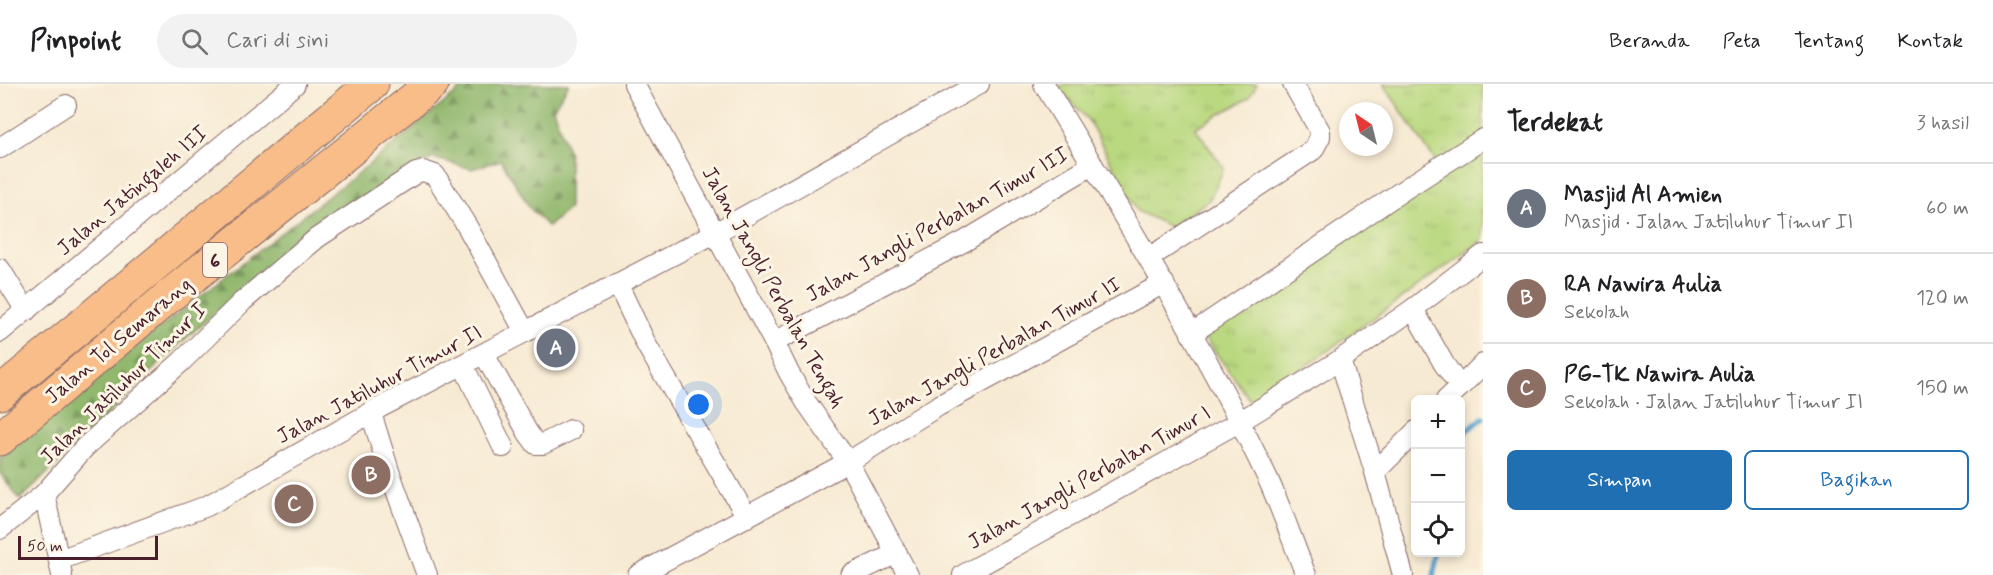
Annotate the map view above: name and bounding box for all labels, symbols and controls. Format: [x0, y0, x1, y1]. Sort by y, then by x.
search box [157, 14, 577, 68]
text: Pinpoint [30, 23, 121, 60]
icon: search [178, 25, 211, 58]
text: Cari di sini [226, 27, 329, 55]
text: Beranda [1609, 27, 1690, 55]
text: Peta [1723, 27, 1761, 55]
text: Tentang [1794, 27, 1864, 55]
text: Kontak [1897, 27, 1963, 55]
north arrow [1339, 102, 1393, 156]
text: Terdekat [1507, 106, 1603, 140]
text: 3 hasil [1917, 110, 1969, 137]
street label: Jalan Jatingaleh III [51, 119, 215, 264]
street label: Jalan Jangli Perbalan Timur III [801, 141, 1075, 310]
street label: Jalan Jangli Perbalan Tengah [693, 161, 851, 414]
text: Masjid Al Amien [1564, 181, 1722, 209]
text: A [1520, 195, 1533, 222]
text: 60 m [1926, 195, 1969, 222]
text: Masjid · Jalan Jatiluhur Timur II [1564, 209, 1853, 236]
road number: 6 [203, 243, 227, 277]
street label: Jalan Tol Semarang [39, 271, 198, 411]
street label: Jalan Jangli Perbalan Timur II [863, 271, 1126, 434]
text: RA Nawira Aulia [1564, 271, 1722, 299]
text: B [1520, 285, 1533, 312]
text: 120 m [1916, 285, 1969, 312]
street label: Jalan Jatiluhur Timur I [34, 296, 213, 471]
text: Sekolah [1564, 299, 1630, 326]
street label: Jalan Jatiluhur Timur II [272, 319, 487, 451]
pin: A [536, 326, 576, 370]
text: PG-TK Nawira Aulia [1564, 361, 1755, 389]
text: C [1519, 375, 1534, 402]
text: 150 m [1916, 375, 1969, 402]
text: Sekolah · Jalan Jatiluhur Timur II [1564, 389, 1863, 416]
your location [684, 390, 713, 419]
map controls [1411, 395, 1465, 557]
button: + [1411, 395, 1465, 449]
street label: Jalan Jangli Perbalan Timur I [963, 399, 1216, 557]
button: − [1411, 449, 1465, 503]
button: Simpan [1507, 450, 1732, 510]
button: Bagikan [1744, 450, 1969, 510]
pin: B [352, 452, 391, 498]
pin: C [274, 482, 314, 526]
button: locate [1411, 503, 1465, 557]
scale bar [18, 533, 158, 560]
text: 50 m [27, 536, 63, 557]

